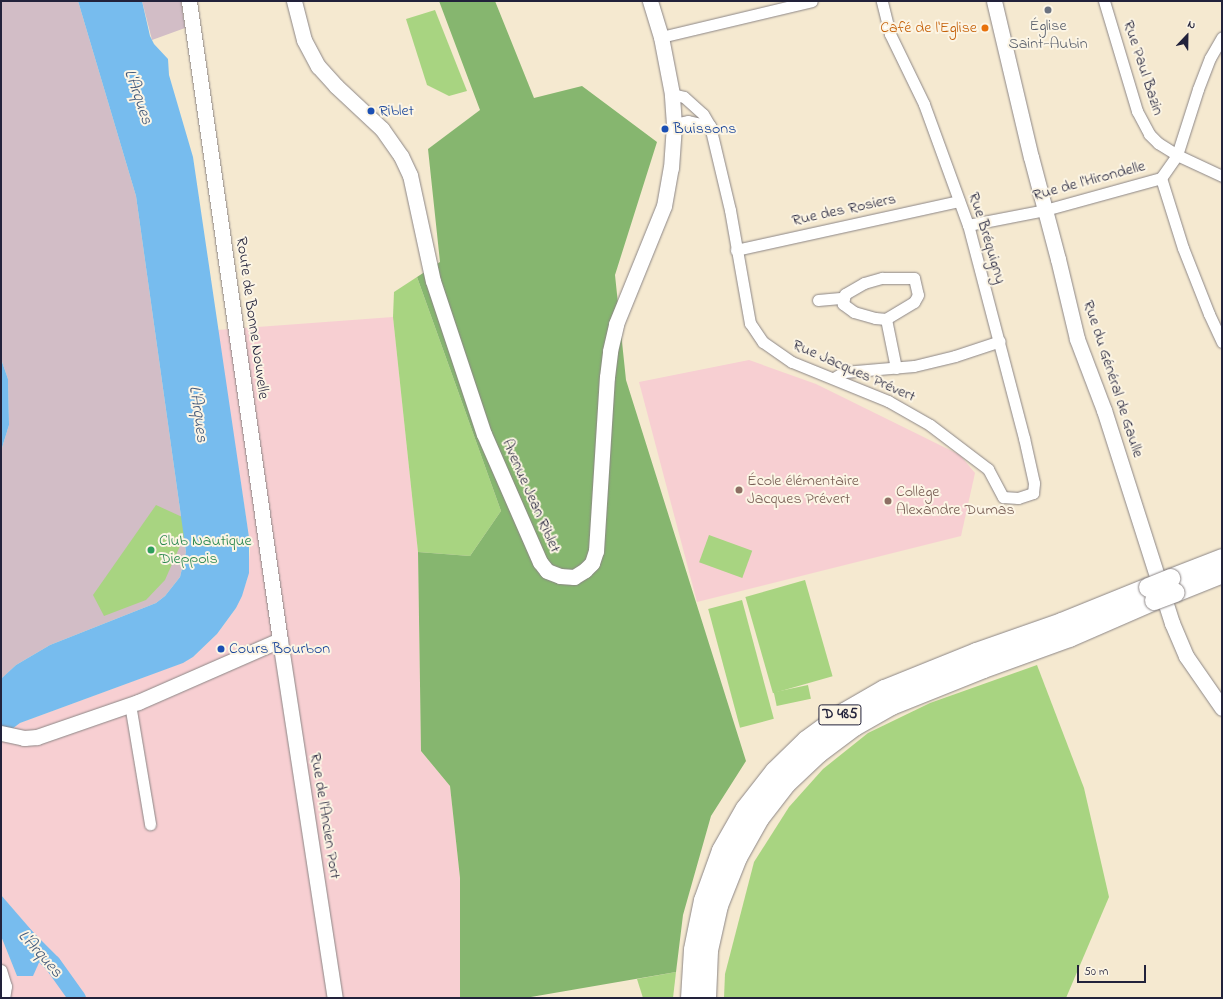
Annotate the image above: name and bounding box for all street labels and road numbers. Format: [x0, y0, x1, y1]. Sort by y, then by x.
street label: Rue Paul Bazin [1119, 18, 1167, 118]
street label: Rue de l'Hirondelle [1031, 157, 1147, 205]
street label: Rue des Rosiers [790, 190, 898, 230]
street label: Rue Bréquigny [964, 190, 1010, 286]
street label: Route de Bonne Nouvelle [231, 236, 273, 400]
street label: Rue du Général de Gaulle [1078, 298, 1148, 460]
street label: Rue Jacques Prévert [790, 335, 918, 407]
street label: Avenue Jean Riblet [497, 436, 565, 556]
road number: D 485 [818, 702, 862, 728]
street label: Rue de l'Ancien Port [306, 752, 344, 880]

